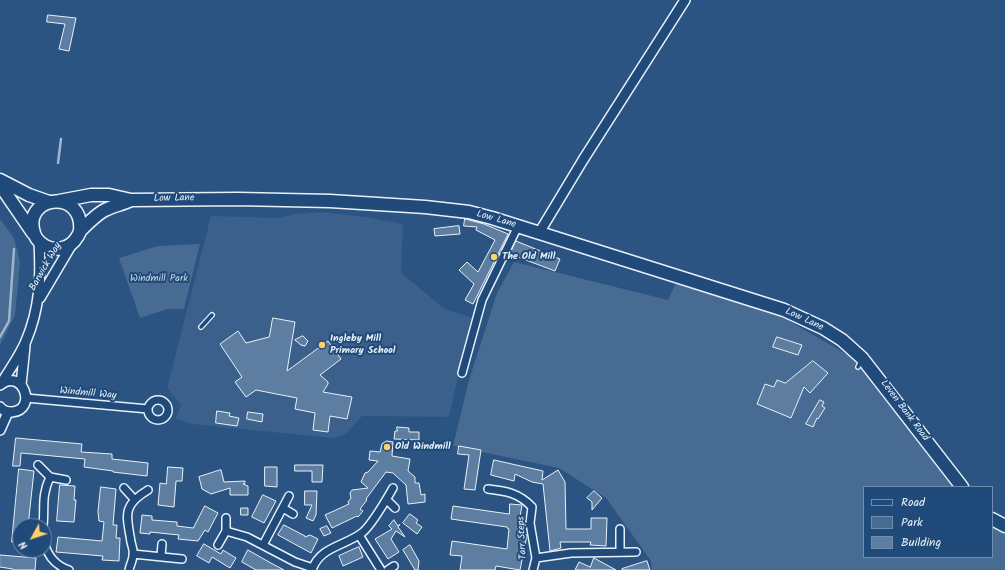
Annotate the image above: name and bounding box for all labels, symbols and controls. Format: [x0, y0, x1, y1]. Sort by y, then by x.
street label: Low Lane [154, 193, 194, 205]
street label: Low Lane [475, 209, 517, 231]
street label: Barwick Way [27, 241, 65, 293]
place label: The Old Mill [502, 251, 555, 263]
marker: The Old Mill [489, 252, 499, 262]
park label: Windmill Park [130, 273, 188, 285]
street label: Low Lane [783, 306, 825, 334]
place label: Ingleby Mill Primary School [330, 333, 395, 356]
marker: Ingleby Mill Primary School [317, 340, 327, 350]
street label: Leven Bank Road [877, 378, 931, 444]
street label: Windmill Way [59, 386, 117, 402]
place label: Old Windmill [395, 441, 451, 453]
marker: Old Windmill [382, 442, 392, 452]
legend [863, 486, 993, 558]
text: Road [901, 493, 925, 512]
text: Park [901, 513, 923, 532]
street label: Tarr Steps [516, 516, 530, 560]
north arrow [12, 518, 52, 558]
text: Building [901, 533, 941, 552]
text: N [14, 537, 33, 554]

